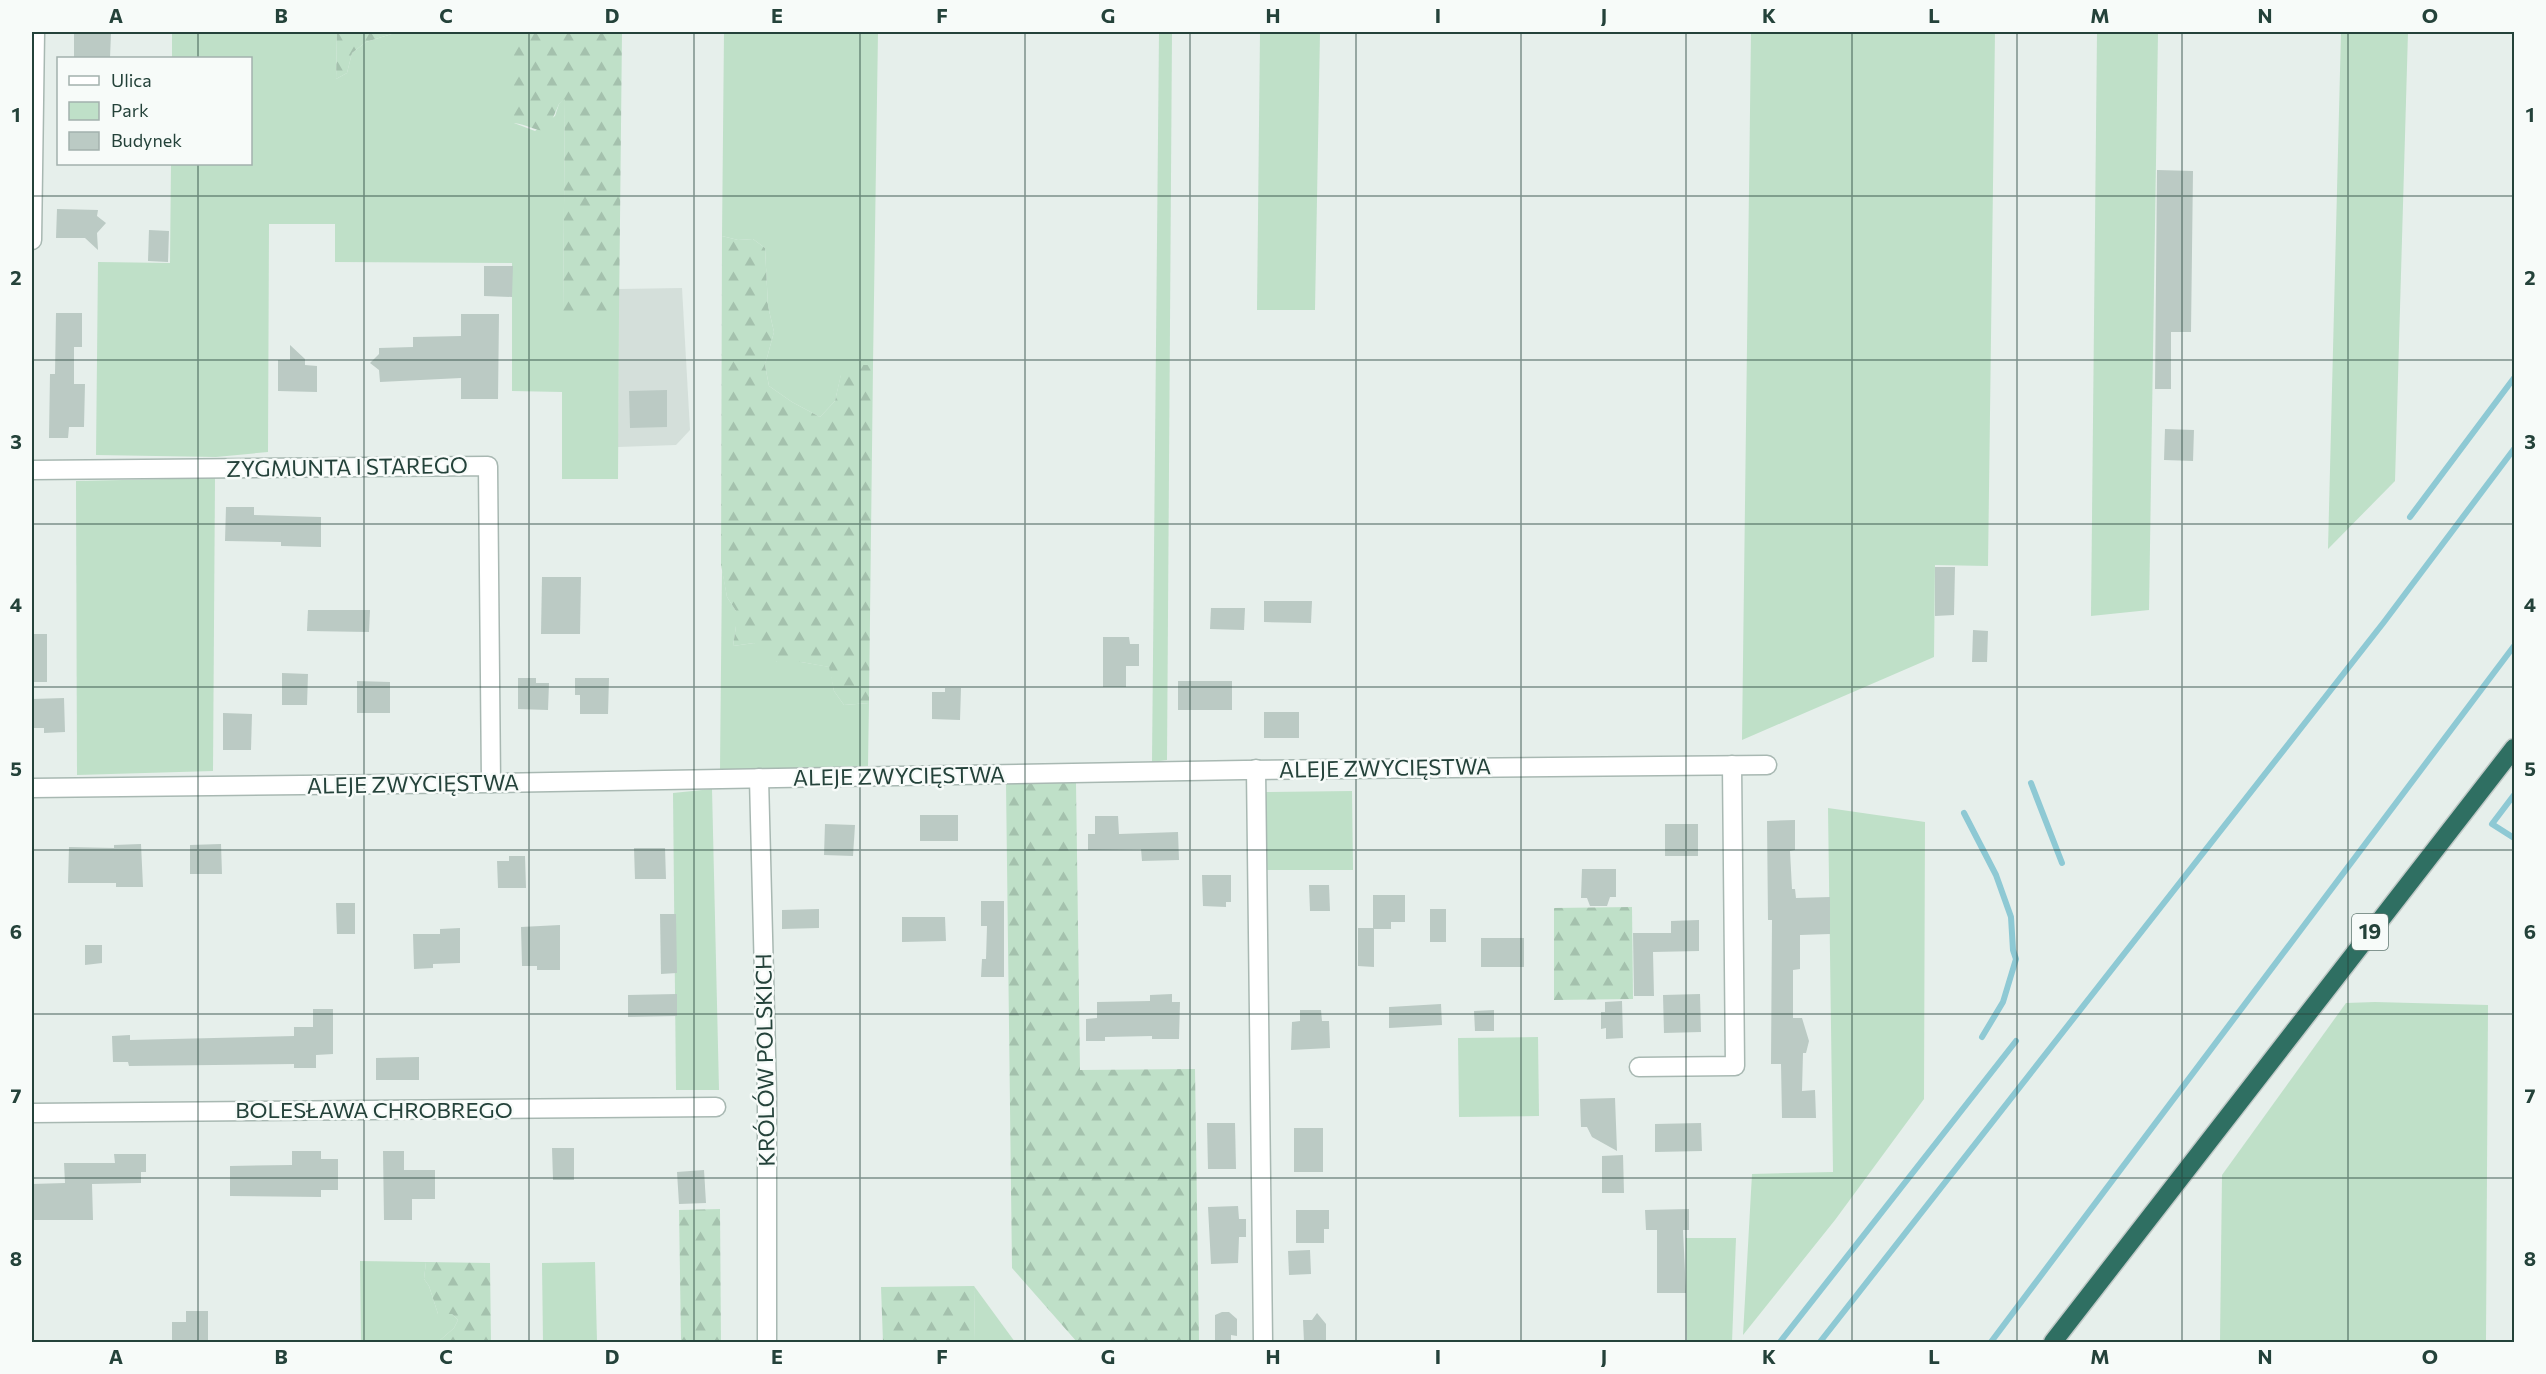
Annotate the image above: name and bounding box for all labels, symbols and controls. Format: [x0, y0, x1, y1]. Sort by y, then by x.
text: A [109, 3, 123, 27]
text: B [274, 3, 288, 27]
text: C [439, 3, 453, 27]
text: D [605, 3, 619, 27]
text: E [771, 3, 783, 27]
text: F [936, 3, 948, 27]
text: G [1101, 3, 1115, 27]
text: H [1266, 3, 1281, 27]
text: I [1435, 3, 1441, 27]
text: J [1601, 3, 1607, 27]
text: K [1762, 3, 1776, 27]
text: L [1928, 3, 1940, 27]
text: M [2090, 3, 2110, 27]
text: N [2258, 3, 2273, 27]
text: O [2422, 3, 2438, 27]
legend [57, 57, 252, 165]
text: Ulica [111, 69, 152, 91]
text: Park [111, 99, 149, 121]
text: 1 [11, 102, 21, 126]
text: 1 [2525, 102, 2535, 126]
text: Budynek [111, 129, 182, 151]
text: 2 [10, 265, 22, 289]
text: 2 [2524, 265, 2536, 289]
text: 3 [10, 429, 22, 453]
text: 3 [2524, 429, 2536, 453]
street label: ZYGMUNTA I STAREGO [226, 451, 468, 482]
text: 4 [10, 592, 22, 616]
text: 4 [2524, 592, 2536, 616]
street label: ALEJE ZWYCIĘSTWA [1279, 752, 1491, 783]
text: 5 [10, 756, 22, 780]
text: 5 [2524, 756, 2536, 780]
street label: ALEJE ZWYCIĘSTWA [793, 760, 1005, 791]
street label: ALEJE ZWYCIĘSTWA [307, 768, 519, 799]
road number: 19 [2352, 914, 2388, 950]
text: 6 [10, 919, 22, 943]
text: 6 [2524, 919, 2536, 943]
street label: KRÓLÓW POLSKICH [749, 953, 780, 1167]
text: 7 [11, 1083, 22, 1107]
text: 7 [2525, 1083, 2536, 1107]
street label: BOLESŁAWA CHROBREGO [235, 1096, 513, 1123]
text: 8 [10, 1246, 22, 1270]
text: 8 [2524, 1246, 2536, 1270]
text: A [109, 1344, 123, 1368]
text: B [274, 1344, 288, 1368]
text: C [439, 1344, 453, 1368]
text: D [605, 1344, 619, 1368]
text: E [771, 1344, 783, 1368]
text: F [936, 1344, 948, 1368]
text: G [1101, 1344, 1115, 1368]
text: H [1266, 1344, 1281, 1368]
text: I [1435, 1344, 1441, 1368]
text: J [1601, 1344, 1607, 1368]
text: K [1762, 1344, 1776, 1368]
text: L [1928, 1344, 1940, 1368]
text: M [2090, 1344, 2110, 1368]
text: N [2258, 1344, 2273, 1368]
text: O [2422, 1344, 2438, 1368]

